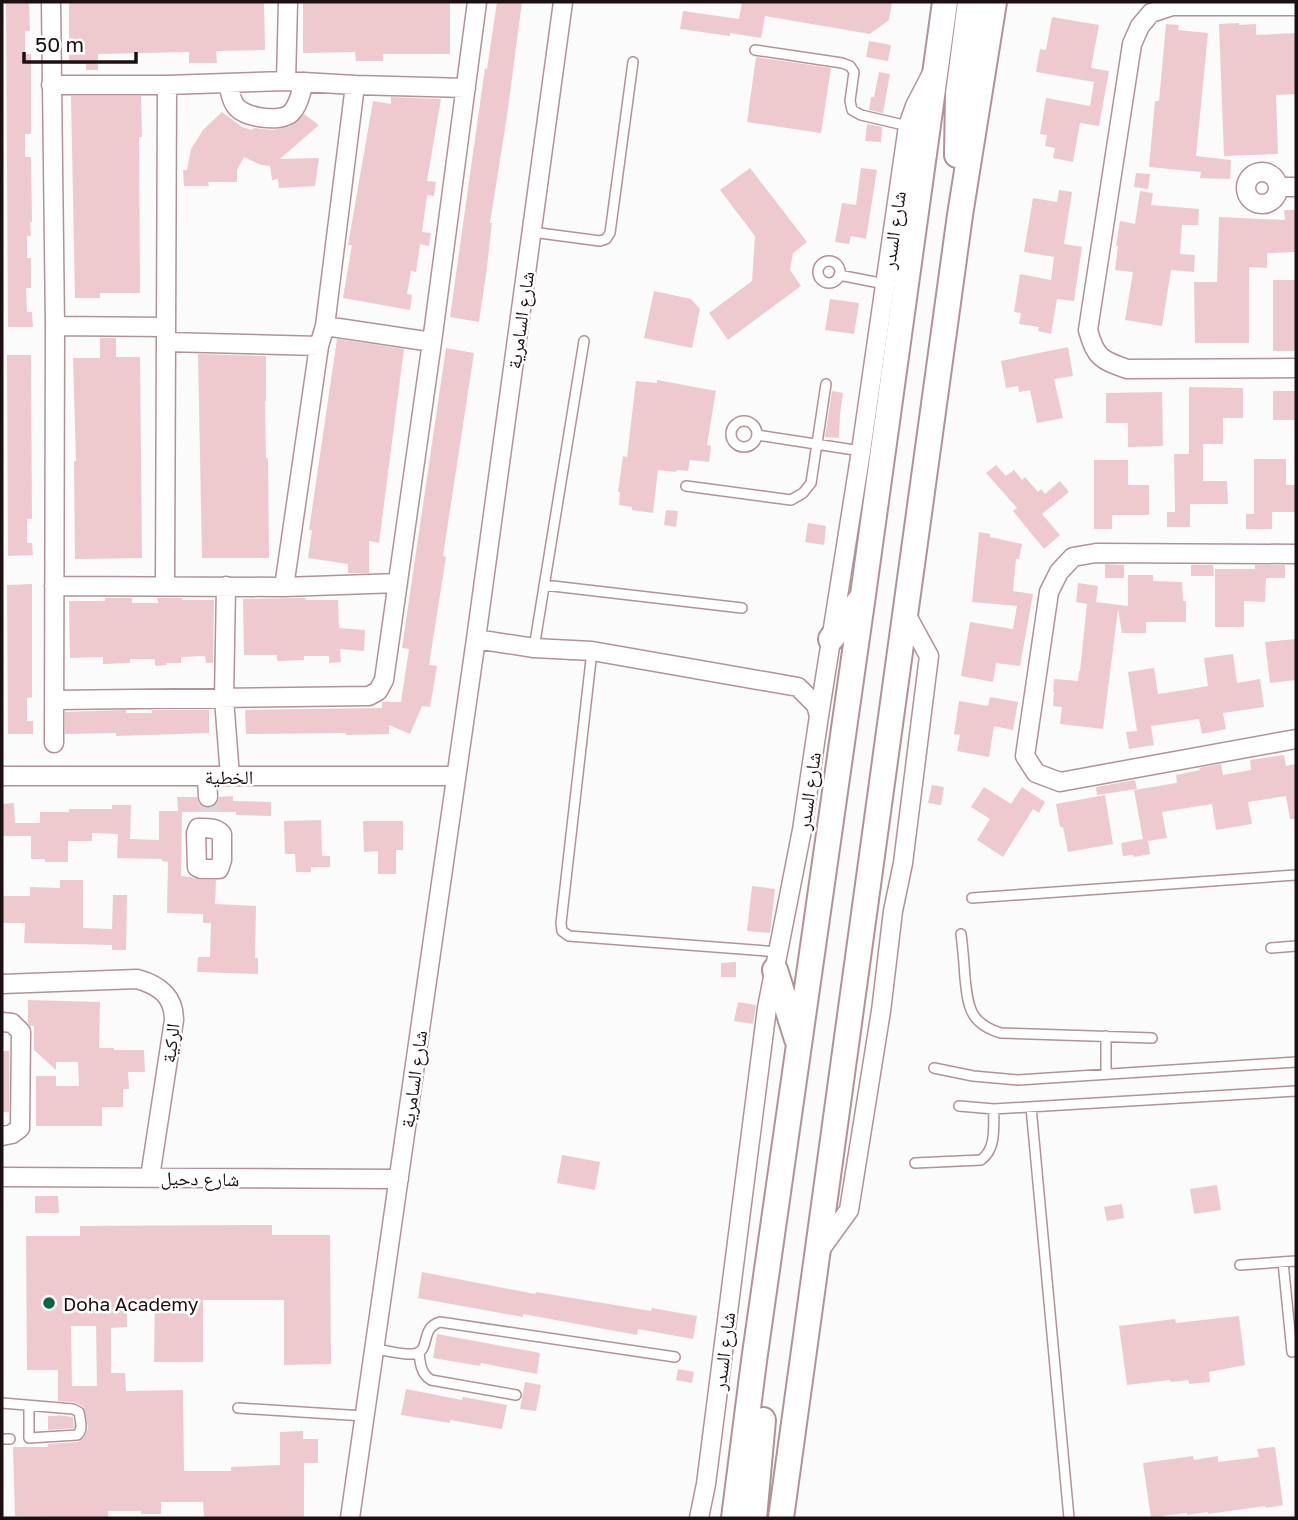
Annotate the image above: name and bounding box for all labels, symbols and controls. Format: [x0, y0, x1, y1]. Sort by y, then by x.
scale bar [24, 21, 136, 65]
text: 50 m [35, 31, 84, 57]
street label: شارع السدر [876, 190, 911, 272]
street label: شارع السامرية [502, 270, 539, 370]
street label: شارع السدر [791, 751, 826, 833]
street label: الخطية [205, 765, 253, 788]
street label: الركية [156, 1022, 185, 1064]
street label: شارع السامرية [395, 1029, 432, 1129]
street label: شارع دحيل [160, 1166, 240, 1191]
place label: Doha Academy [63, 1292, 199, 1315]
marker: Doha Academy [41, 1295, 57, 1311]
street label: شارع السدر [707, 1311, 740, 1392]

